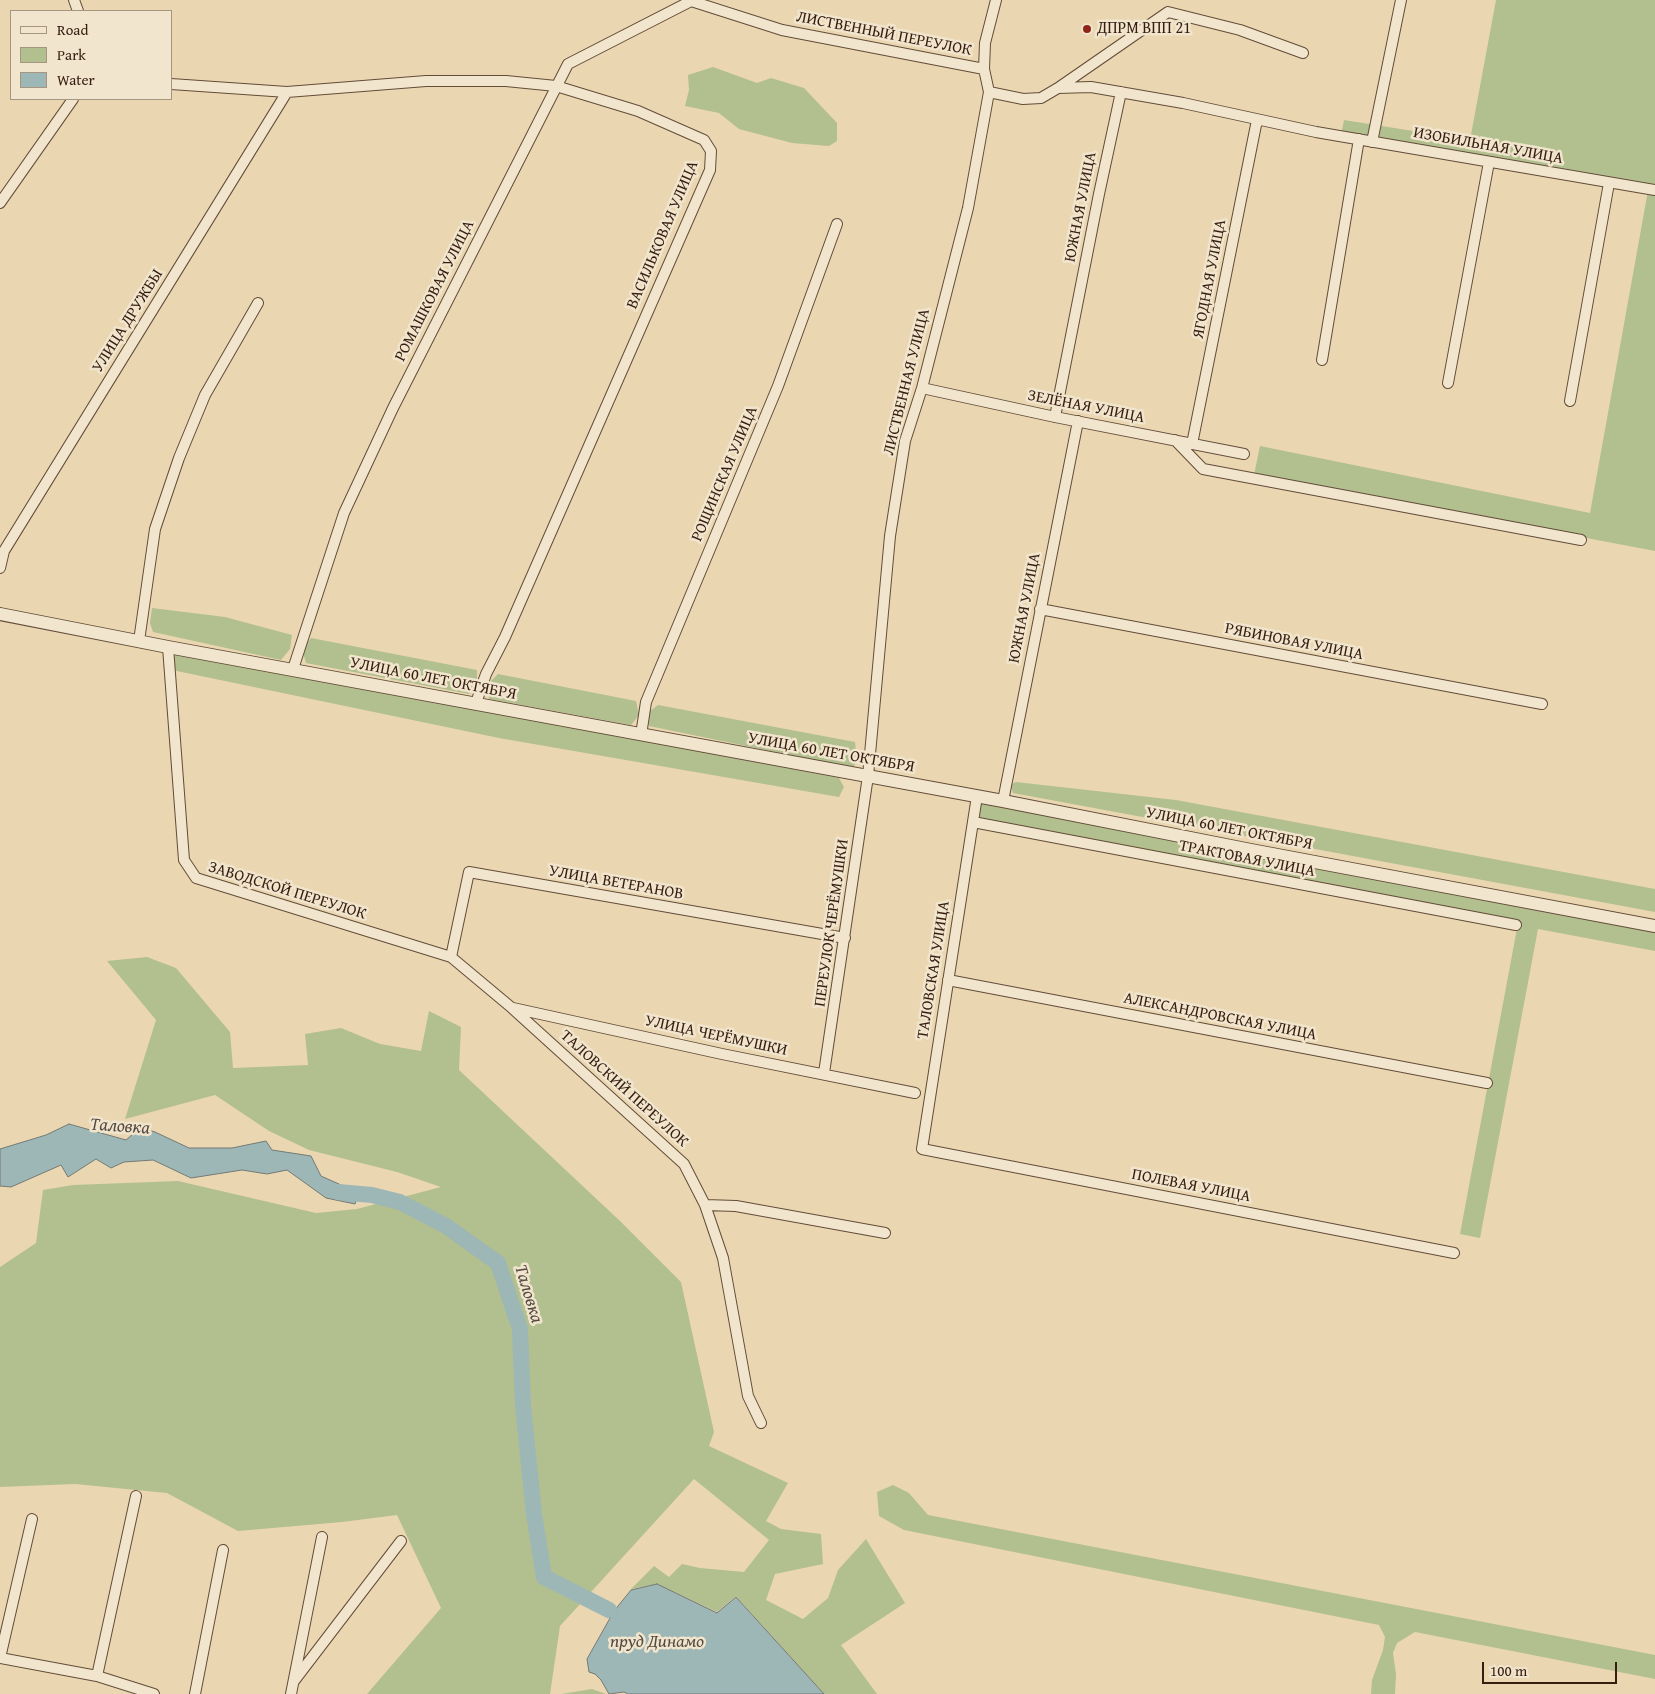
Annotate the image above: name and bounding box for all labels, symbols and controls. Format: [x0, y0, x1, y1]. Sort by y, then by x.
street label: ЛИСТВЕННЫЙ ПЕРЕУЛОК [795, 8, 973, 60]
legend [10, 10, 172, 100]
text: Road [57, 19, 88, 40]
place label: ДПРМ ВПП 21 [1097, 19, 1191, 39]
marker: ДПРМ ВПП 21 [1081, 23, 1093, 35]
text: Park [57, 44, 86, 65]
text: Water [57, 69, 95, 90]
street label: ИЗОБИЛЬНАЯ УЛИЦА [1412, 123, 1564, 169]
street label: ЮЖНАЯ УЛИЦА [1061, 150, 1101, 264]
street label: ВАСИЛЬКОВАЯ УЛИЦА [623, 158, 703, 312]
street label: РОМАШКОВАЯ УЛИЦА [391, 217, 479, 365]
street label: ЯГОДНАЯ УЛИЦА [1189, 218, 1231, 340]
street label: УЛИЦА ДРУЖБЫ [88, 266, 168, 376]
street label: ЛИСТВЕННАЯ УЛИЦА [879, 307, 935, 457]
street label: ЗЕЛЁНАЯ УЛИЦА [1026, 386, 1146, 428]
street label: РОЩИНСКАЯ УЛИЦА [688, 403, 762, 545]
street label: ЮЖНАЯ УЛИЦА [1005, 551, 1045, 665]
street label: РЯБИНОВАЯ УЛИЦА [1223, 619, 1365, 665]
street label: УЛИЦА 60 ЛЕТ ОКТЯБРЯ [348, 653, 518, 705]
street label: УЛИЦА 60 ЛЕТ ОКТЯБРЯ [746, 729, 916, 777]
street label: УЛИЦА 60 ЛЕТ ОКТЯБРЯ [1144, 803, 1314, 855]
street label: ТРАКТОВАЯ УЛИЦА [1177, 836, 1317, 882]
street label: ПЕРЕУЛОК ЧЕРЁМУШКИ [811, 838, 853, 1008]
street label: ЗАВОДСКОЙ ПЕРЕУЛОК [206, 858, 368, 924]
street label: УЛИЦА ВЕТЕРАНОВ [547, 862, 685, 904]
street label: ТАЛОВСКАЯ УЛИЦА [914, 900, 954, 1040]
street label: АЛЕКСАНДРОВСКАЯ УЛИЦА [1122, 989, 1318, 1045]
street label: УЛИЦА ЧЕРЁМУШКИ [643, 1012, 789, 1060]
street label: ТАЛОВСКИЙ ПЕРЕУЛОК [556, 1026, 692, 1152]
water label: Таловка [89, 1114, 151, 1140]
street label: ПОЛЕВАЯ УЛИЦА [1130, 1165, 1252, 1207]
water label: Таловка [509, 1262, 547, 1326]
water label: пруд Динамо [610, 1631, 704, 1653]
scale bar [1485, 1652, 1620, 1684]
text: 100 m [1490, 1660, 1527, 1681]

